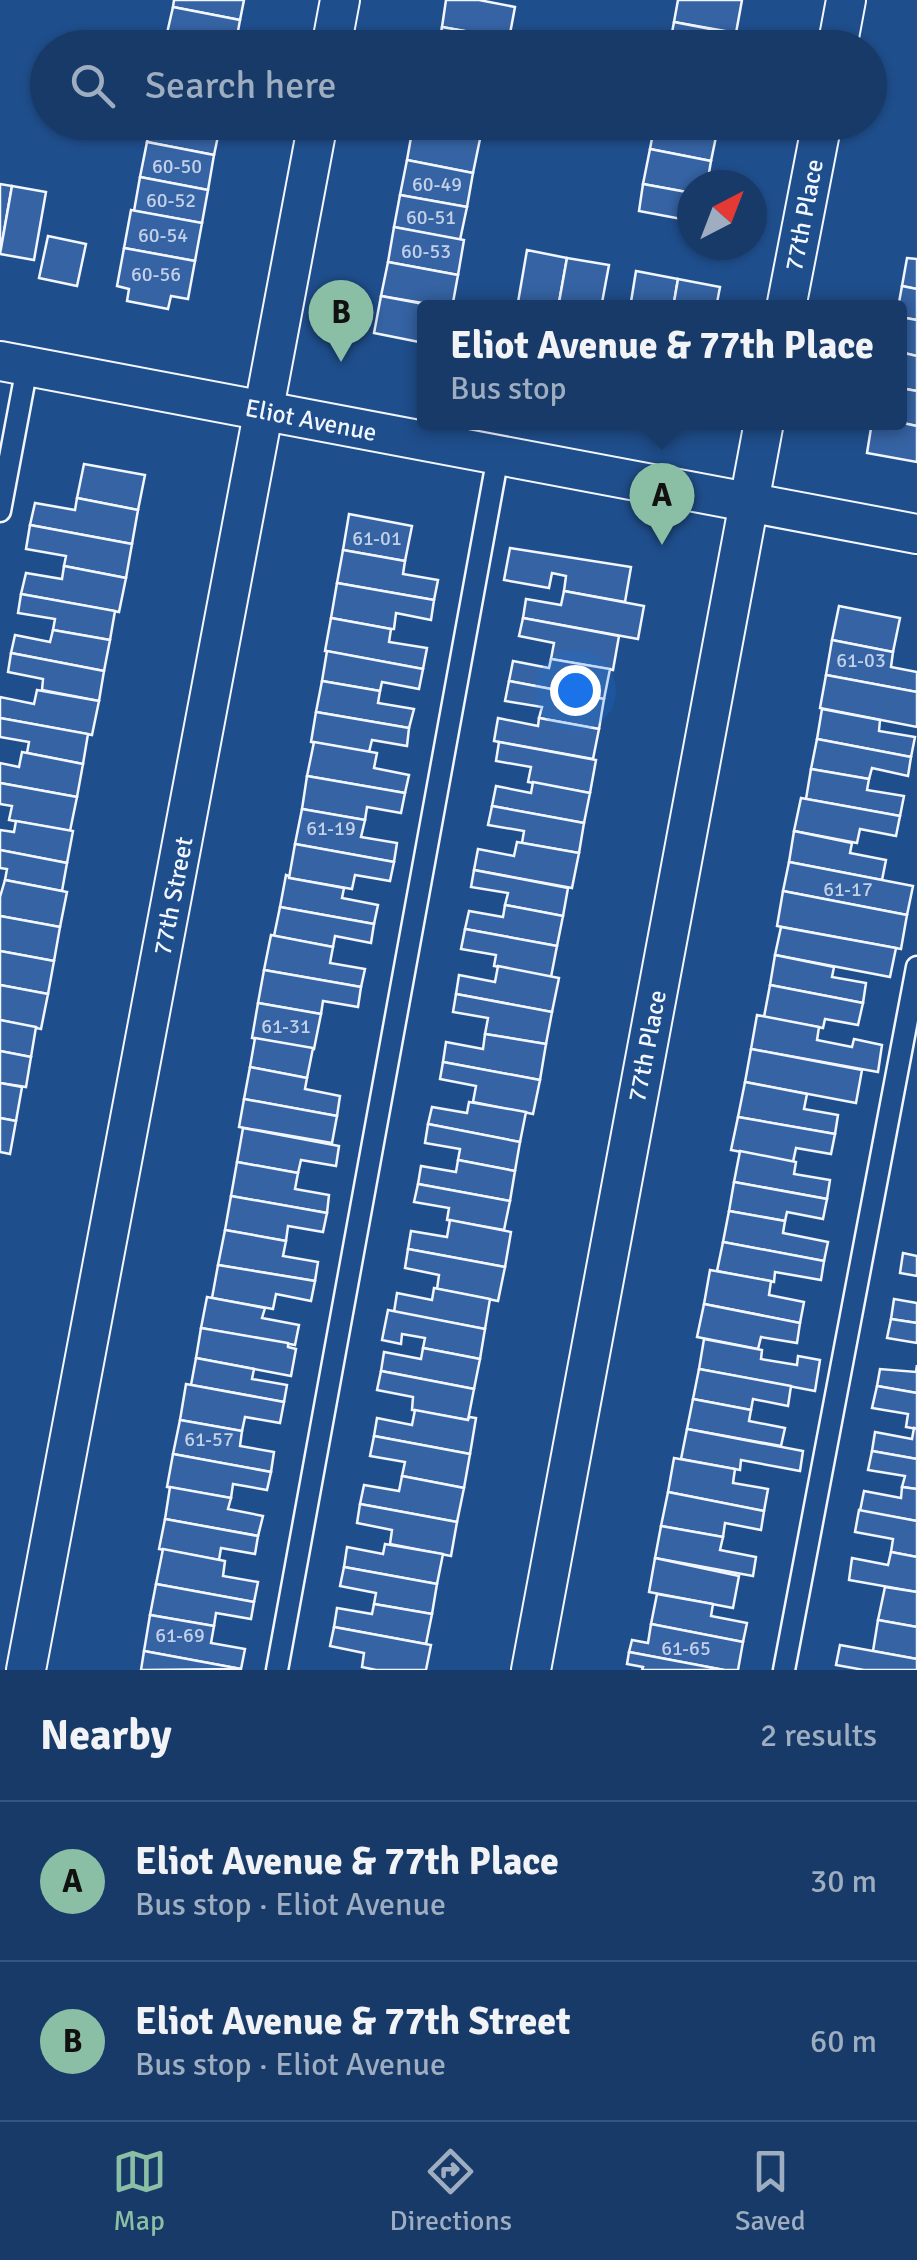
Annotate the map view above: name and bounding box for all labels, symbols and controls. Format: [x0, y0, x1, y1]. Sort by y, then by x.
search box [30, 30, 887, 140]
icon: search [65, 58, 120, 113]
text: Search here [145, 62, 337, 109]
house number: 60-50 [152, 154, 202, 179]
street label: 77th Place [778, 156, 830, 274]
north arrow [677, 170, 767, 260]
house number: 60-49 [412, 172, 462, 197]
house number: 60-52 [146, 188, 196, 213]
house number: 60-51 [406, 205, 456, 230]
house number: 60-54 [138, 223, 188, 248]
house number: 60-53 [401, 239, 451, 264]
house number: 60-56 [131, 262, 181, 287]
pin: B [308, 280, 374, 362]
popup [417, 300, 907, 430]
text: Eliot Avenue & 77th Place [450, 322, 874, 369]
text: Bus stop [450, 369, 567, 408]
street label: Eliot Avenue [243, 392, 379, 448]
pin: A [630, 462, 694, 545]
house number: 61-01 [352, 526, 402, 551]
house number: 61-03 [836, 648, 886, 673]
your location [550, 665, 601, 716]
house number: 61-19 [306, 816, 356, 841]
street label: 77th Street [146, 834, 200, 958]
house number: 61-17 [823, 877, 873, 902]
street label: 77th Place [621, 987, 673, 1105]
house number: 61-31 [261, 1014, 311, 1039]
house number: 61-57 [184, 1427, 234, 1452]
house number: 61-69 [155, 1623, 205, 1648]
house number: 61-65 [661, 1636, 711, 1661]
text: Nearby [40, 1710, 172, 1761]
text: 2 results [760, 1716, 877, 1755]
text: Eliot Avenue & 77th Place [135, 1838, 559, 1885]
text: A [62, 1862, 83, 1901]
text: 30 m [810, 1862, 877, 1901]
text: Bus stop · Eliot Avenue [135, 1885, 446, 1924]
text: Eliot Avenue & 77th Street [135, 1998, 570, 2045]
text: B [63, 2022, 82, 2061]
text: 60 m [810, 2022, 877, 2061]
text: Bus stop · Eliot Avenue [135, 2045, 446, 2084]
tab: Map [112, 2144, 167, 2238]
tab: Directions [390, 2144, 512, 2238]
tab: Saved [735, 2144, 805, 2238]

